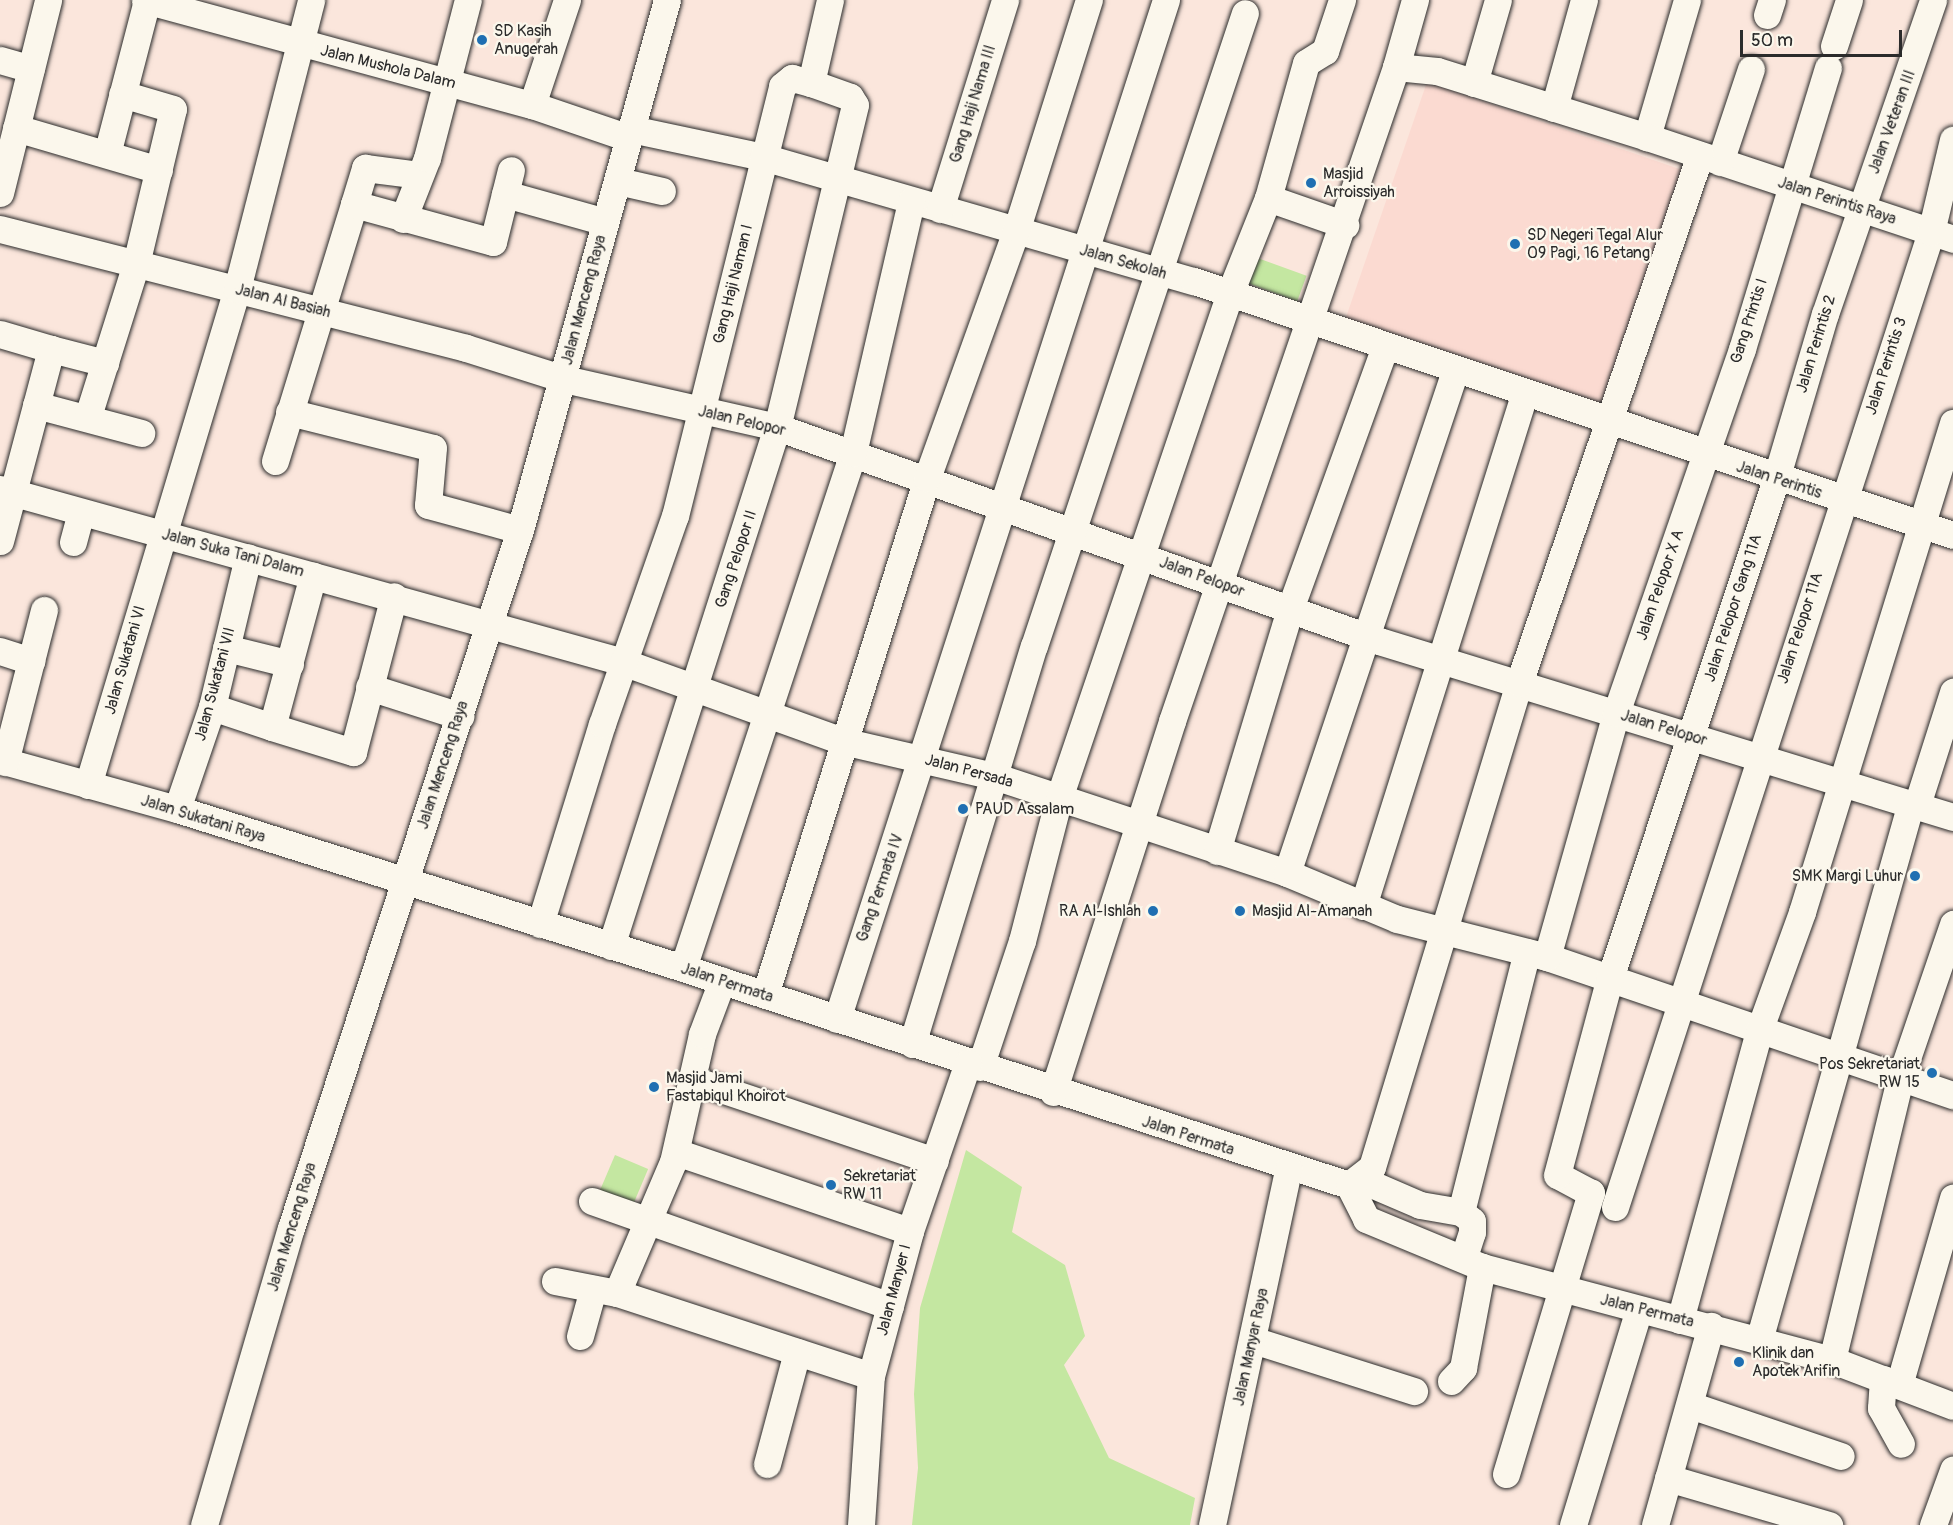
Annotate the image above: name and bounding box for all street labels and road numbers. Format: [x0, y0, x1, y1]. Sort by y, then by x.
street label: Jalan Mushola Dalam [318, 41, 458, 93]
street label: Gang Haji Nama III [946, 43, 1000, 165]
street label: Jalan Veteran III [1864, 68, 1920, 176]
street label: Jalan Perintis Raya [1775, 173, 1899, 229]
street label: Gang Haji Naman I [709, 222, 757, 346]
street label: Jalan Menceng Raya [557, 233, 611, 367]
street label: Jalan Sekolah [1077, 240, 1169, 284]
street label: Gang Printis I [1726, 276, 1772, 366]
street label: Jalan Al Basiah [233, 280, 333, 322]
street label: Jalan Perintis 2 [1792, 293, 1840, 395]
street label: Jalan Perintis 3 [1861, 315, 1911, 417]
street label: Jalan Pelopor [696, 402, 788, 440]
street label: Jalan Perintis [1734, 457, 1824, 503]
street label: Gang Pelopor II [711, 508, 761, 610]
street label: Jalan Suka Tani Dalam [160, 525, 306, 581]
street label: Jalan Pelopor X A [1632, 527, 1688, 643]
street label: Jalan Pelopor Gang 11A [1700, 532, 1766, 684]
street label: Jalan Pelopor [1157, 553, 1247, 601]
street label: Jalan Pelopor 11A [1773, 570, 1827, 686]
street label: Jalan Sukatani VI [100, 603, 150, 717]
street label: Jalan Sukatani VII [191, 625, 239, 743]
street label: Jalan Menceng Raya [413, 698, 473, 832]
street label: Jalan Pelopor [1618, 706, 1710, 750]
street label: Jalan Persada [923, 750, 1015, 792]
street label: Jalan Sukatani Raya [138, 791, 268, 847]
street label: Gang Permata IV [852, 831, 908, 945]
street label: Jalan Permata [678, 959, 776, 1007]
street label: Jalan Permata [1139, 1112, 1237, 1160]
street label: Jalan Menceng Raya [263, 1160, 321, 1294]
street label: Jalan Manyer I [873, 1242, 915, 1338]
street label: Jalan Manyar Raya [1229, 1286, 1273, 1408]
street label: Jalan Permata [1598, 1290, 1696, 1332]

